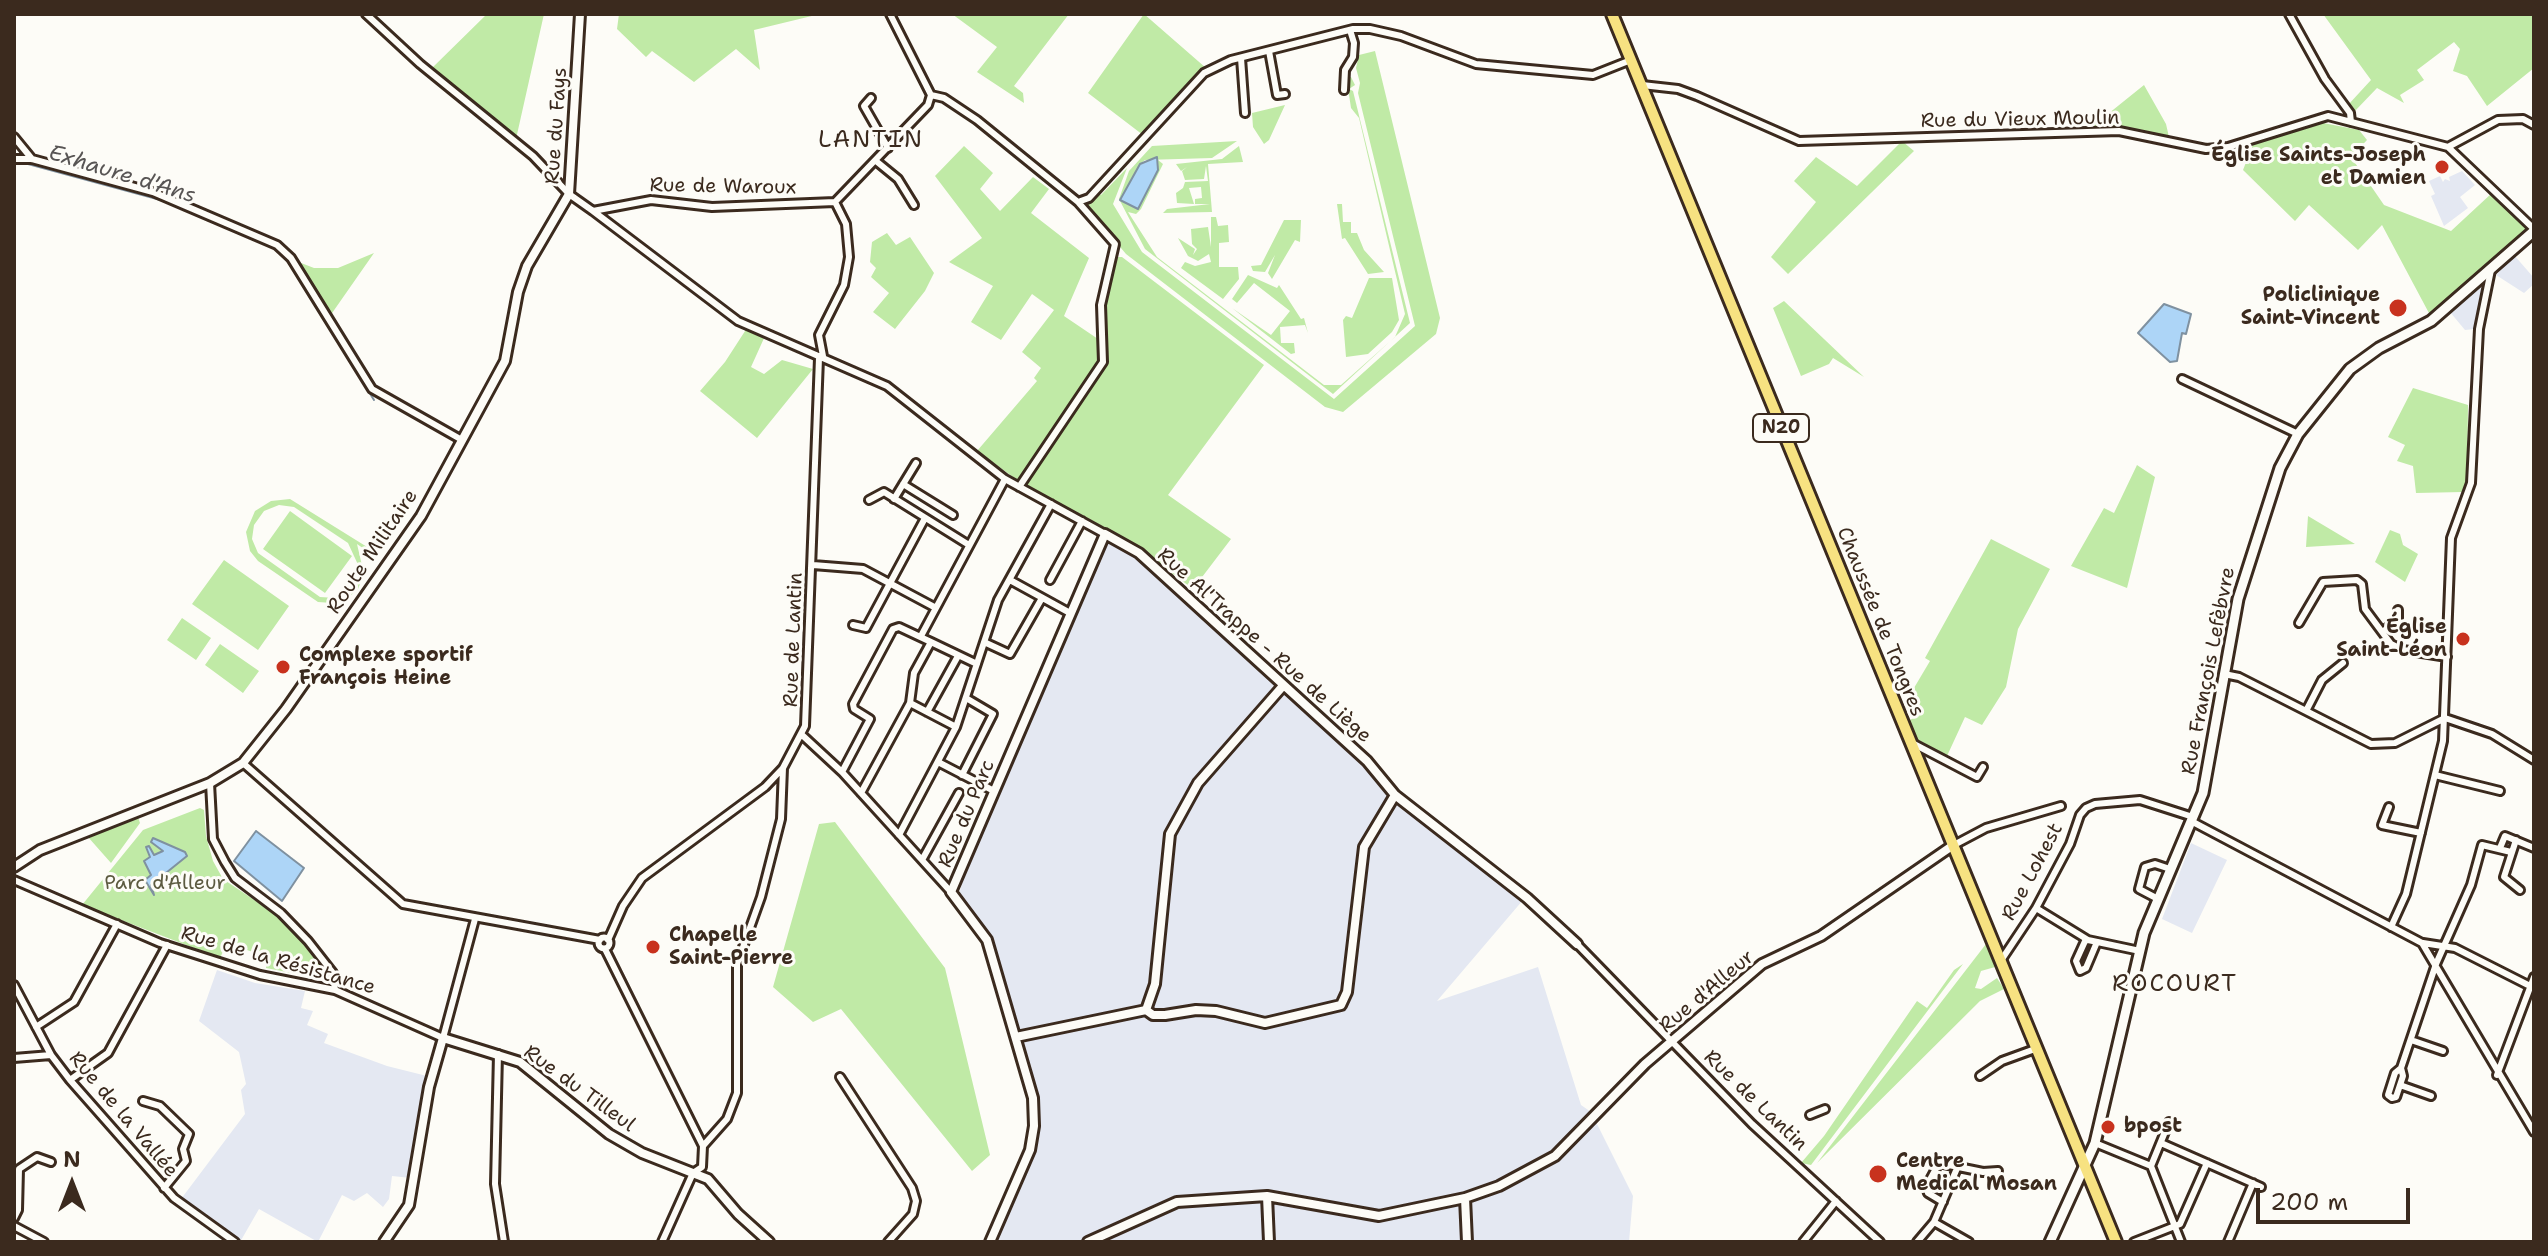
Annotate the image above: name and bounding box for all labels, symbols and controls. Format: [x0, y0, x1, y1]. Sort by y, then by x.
street label: Rue du Fays [541, 67, 573, 185]
street label: Rue du Vieux Moulin [1920, 106, 2120, 134]
district label: LANTIN [818, 127, 924, 155]
water label: Exhaure d'Ans [45, 140, 199, 210]
place label: Église Saints-Joseph et Damien [2211, 144, 2426, 191]
marker: Église Saints-Joseph et Damien [2433, 158, 2451, 176]
street label: Rue de Waroux [649, 174, 797, 200]
place label: Policlinique Saint-Vincent [2241, 284, 2380, 331]
marker: Policlinique Saint-Vincent [2387, 297, 2409, 319]
road number: N20 [1753, 414, 1809, 442]
street label: Route Militaire [323, 485, 423, 619]
street label: Chaussée de Tongres [1831, 524, 1929, 720]
street label: Rue Al'Trappe - Rue de Liège [1152, 544, 1376, 748]
street label: Rue François Lefèbvre [2177, 565, 2241, 777]
street label: Rue de Lantin [780, 572, 808, 708]
place label: Église Saint-Léon [2336, 616, 2447, 663]
marker: Église Saint-Léon [2454, 630, 2472, 648]
place label: Complexe sportif François Heine [299, 644, 473, 691]
marker: Complexe sportif François Heine [274, 658, 292, 676]
street label: Rue du Parc [934, 757, 1000, 871]
street label: Rue Lohest [1997, 819, 2069, 925]
park label: Parc d'Alleur [104, 872, 226, 896]
street label: Rue de la Résistance [178, 922, 378, 1000]
place label: Chapelle Saint-Pierre [669, 924, 793, 971]
marker: Chapelle Saint-Pierre [644, 938, 662, 956]
street label: Rue d'Alleur [1655, 945, 1759, 1039]
district label: ROCOURT [2112, 971, 2238, 999]
street label: Rue du Tilleul [519, 1041, 639, 1137]
street label: Rue de Lantin [1698, 1046, 1812, 1156]
street label: Rue de la Vallée [63, 1047, 183, 1183]
place label: bpost [2124, 1115, 2182, 1139]
marker: bpost [2099, 1118, 2117, 1136]
north arrow [32, 1144, 112, 1224]
text: N [63, 1145, 81, 1174]
place label: Centre Medical Mosan [1896, 1150, 2057, 1197]
marker: Centre Medical Mosan [1867, 1163, 1889, 1185]
scale bar [2260, 1172, 2414, 1222]
text: 200 m [2270, 1186, 2348, 1218]

